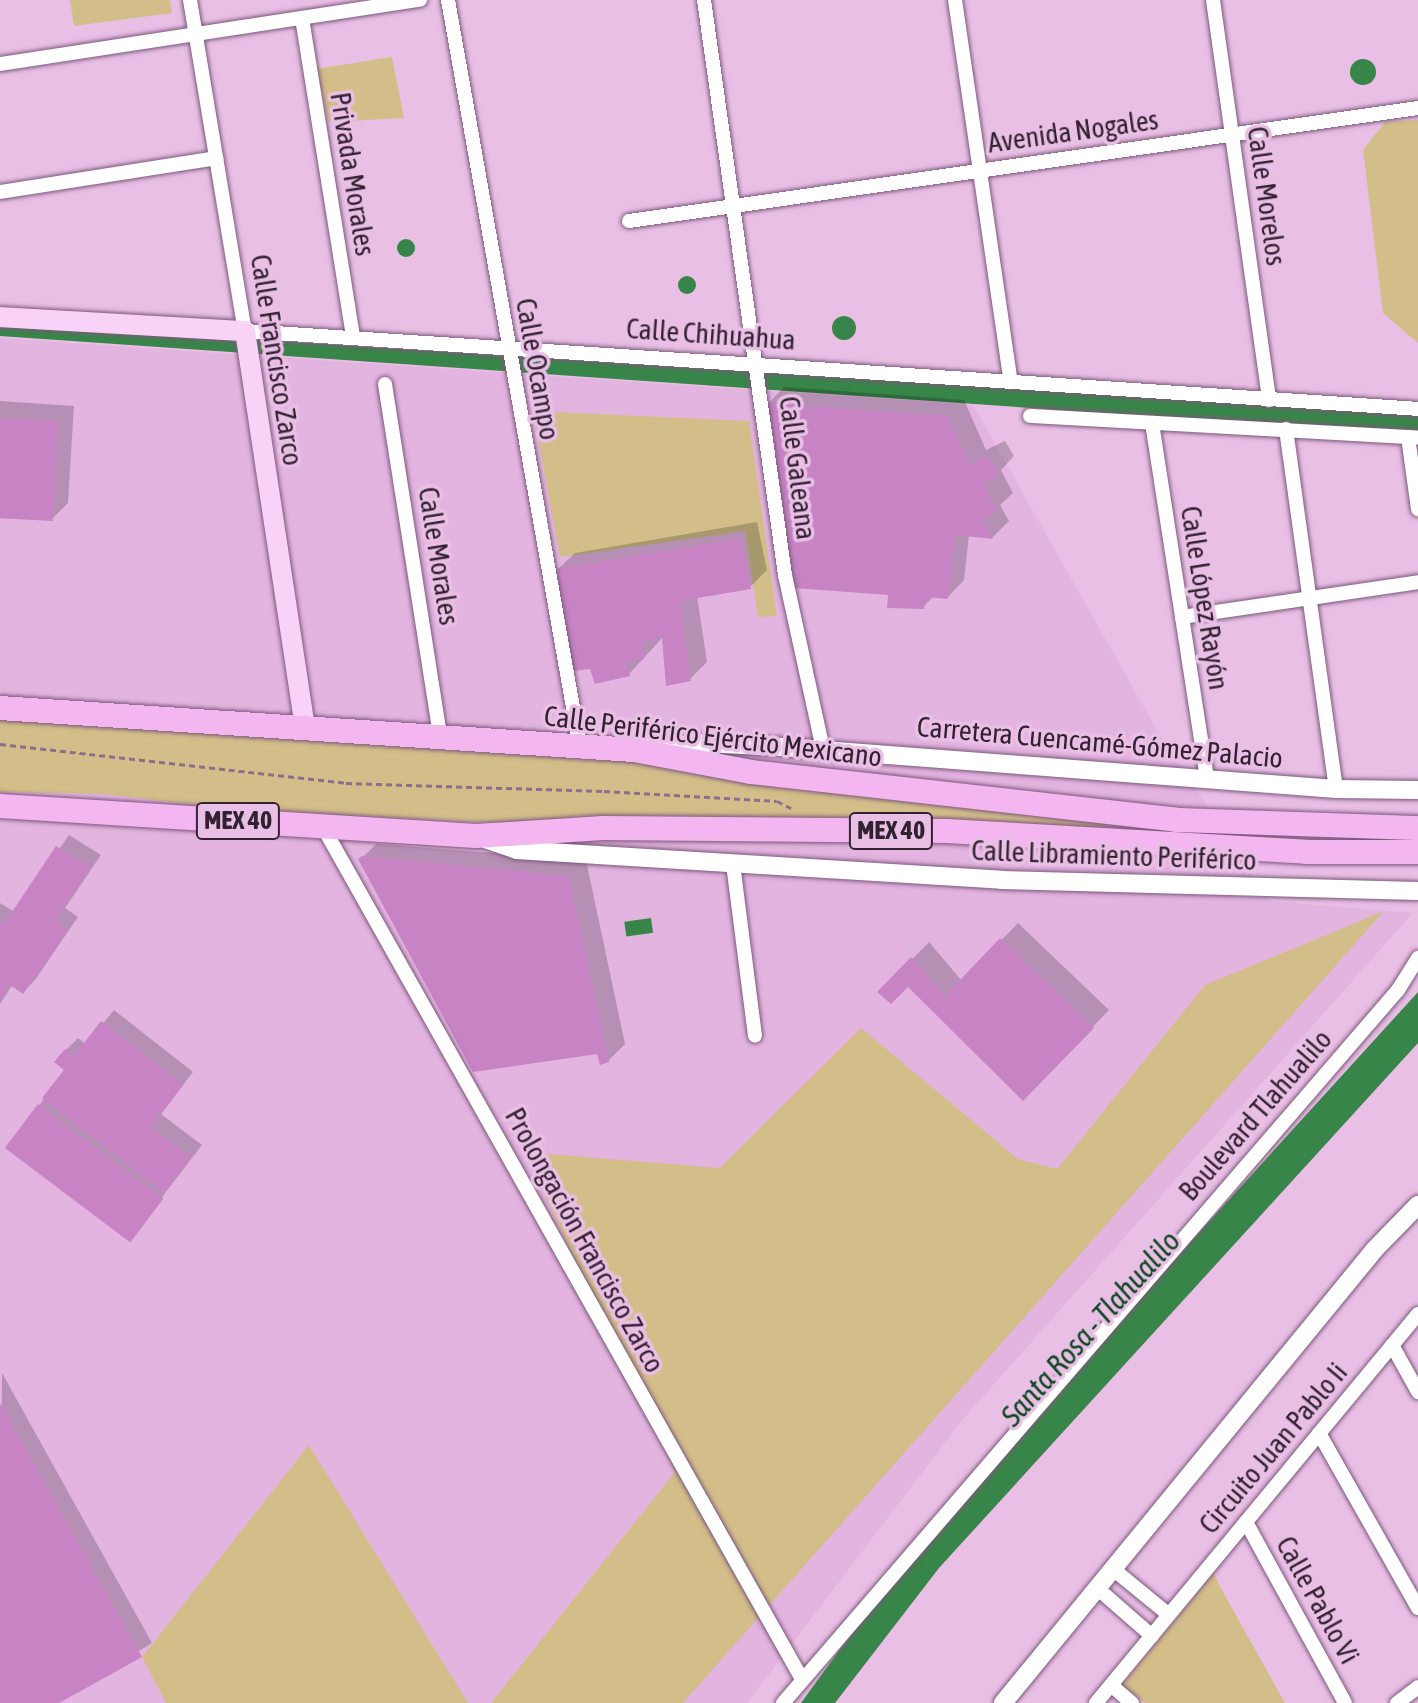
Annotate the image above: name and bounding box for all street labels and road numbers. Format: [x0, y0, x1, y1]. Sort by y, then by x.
street label: Privada Morales [323, 90, 383, 258]
street label: Avenida Nogales [986, 102, 1160, 160]
street label: Calle Morelos [1241, 124, 1293, 268]
street label: Calle Francisco Zarco [244, 252, 310, 468]
street label: Calle Ocampo [509, 296, 567, 442]
street label: Calle Chihuahua [625, 311, 797, 357]
street label: Calle Galeana [773, 394, 823, 542]
street label: Calle Morales [412, 485, 466, 627]
street label: Calle López Rayón [1174, 504, 1236, 692]
street label: Calle Periférico Ejército Mexicano [542, 699, 884, 773]
street label: Carretera Cuencamé-Gómez Palacio [916, 709, 1284, 775]
road number: MEX 40 [194, 799, 282, 843]
road number: MEX 40 [847, 809, 935, 853]
street label: Calle Libramiento Periférico [971, 833, 1257, 877]
street label: Boulevard Tlahualilo [1172, 1023, 1338, 1207]
street label: Prolongación Francisco Zarco [498, 1102, 672, 1378]
street label: Circuito Juan Pablo Ii [1192, 1356, 1354, 1540]
street label: Calle Pablo Vi [1269, 1530, 1367, 1670]

